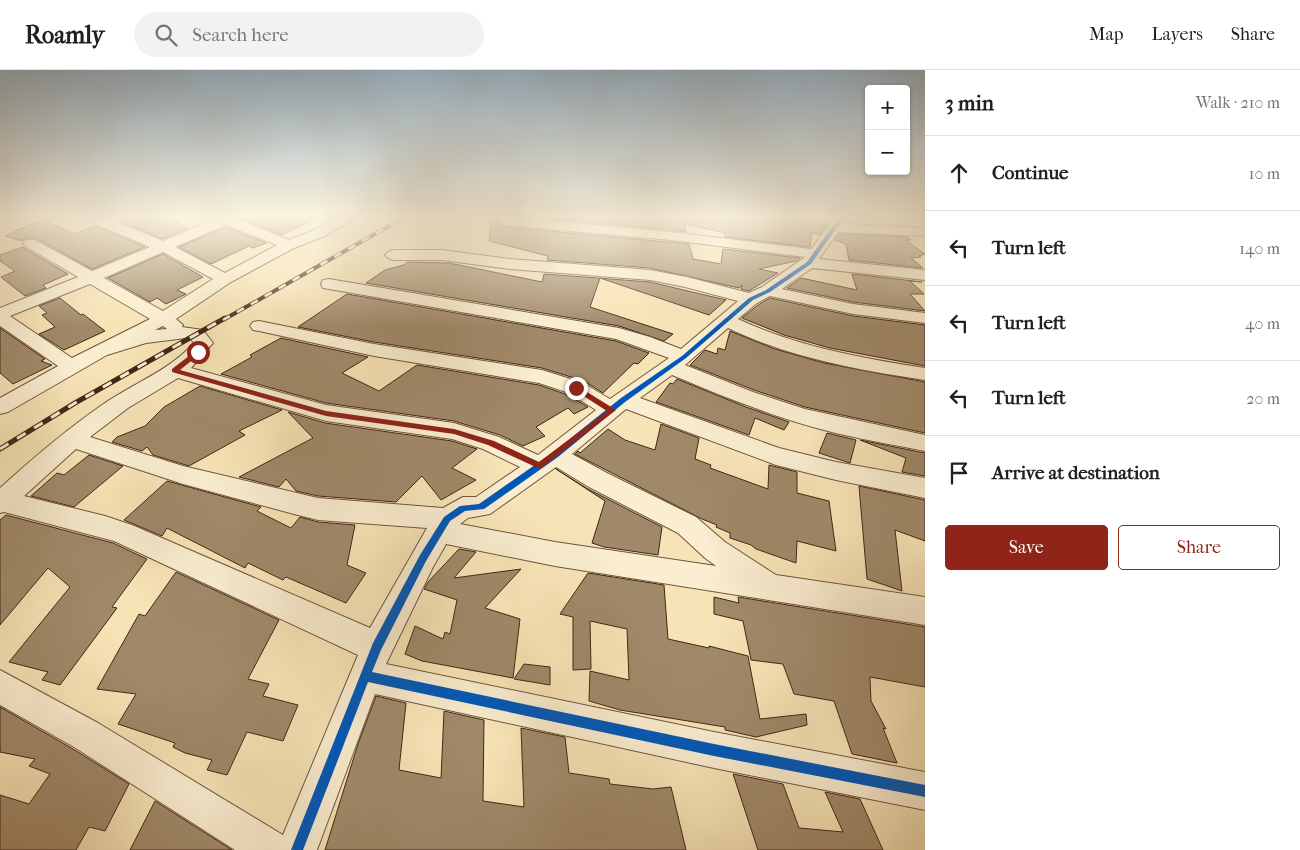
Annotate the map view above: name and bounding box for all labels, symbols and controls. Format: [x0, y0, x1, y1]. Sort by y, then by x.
search box [134, 12, 484, 57]
text: Roamly [25, 21, 104, 49]
icon: search [152, 21, 180, 49]
text: Search here [192, 24, 289, 46]
text: Map [1089, 24, 1123, 45]
text: Layers [1151, 24, 1203, 45]
text: Share [1231, 24, 1275, 45]
map controls [865, 85, 910, 175]
button: + [865, 85, 910, 130]
text: 3 min [945, 91, 994, 115]
text: Walk · 210 m [1196, 93, 1280, 112]
button: − [865, 130, 910, 175]
icon: ahead [945, 159, 973, 187]
text: Continue [992, 162, 1068, 184]
text: 10 m [1249, 164, 1280, 183]
icon: left [945, 234, 973, 262]
text: Turn left [992, 237, 1066, 259]
text: 140 m [1239, 239, 1280, 258]
icon: left [945, 309, 973, 337]
text: Turn left [992, 312, 1066, 334]
text: 40 m [1245, 314, 1280, 333]
route start [187, 341, 210, 364]
route end [565, 377, 588, 400]
icon: left [945, 384, 973, 412]
text: Turn left [992, 387, 1066, 409]
text: 20 m [1246, 389, 1280, 408]
icon: arrive [945, 459, 973, 487]
text: Arrive at destination [992, 462, 1160, 484]
button: Save [945, 525, 1108, 570]
button: Share [1118, 525, 1280, 570]

